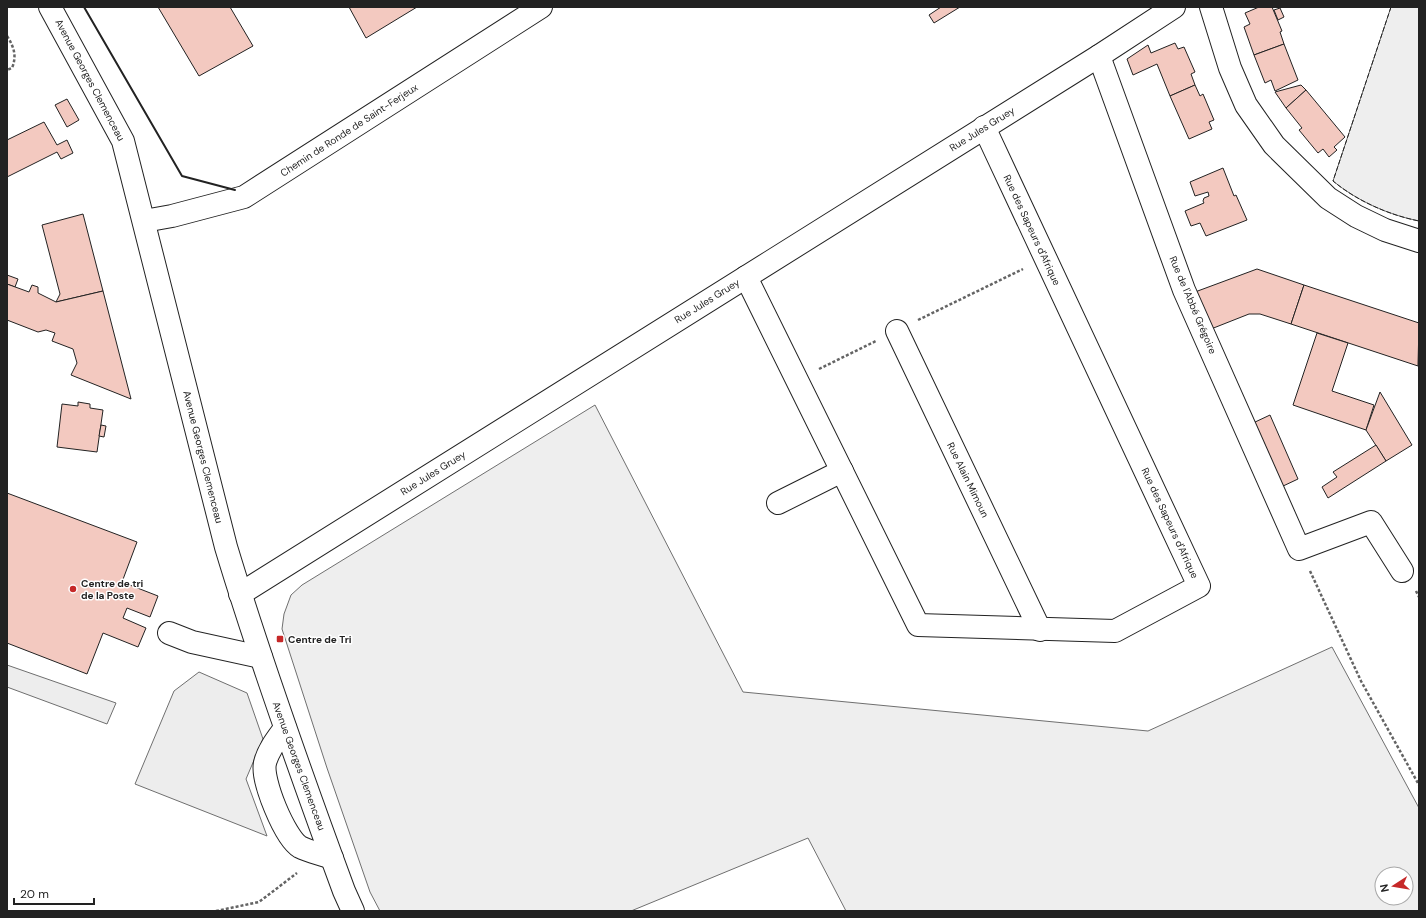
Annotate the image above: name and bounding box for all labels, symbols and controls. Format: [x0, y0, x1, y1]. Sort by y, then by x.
street label: Avenue Georges Clemenceau [52, 17, 128, 143]
street label: Chemin de Ronde de Saint-Ferjeux [278, 81, 420, 179]
street label: Rue Jules Gruey [947, 104, 1017, 154]
street label: Rue des Sapeurs d'Afrique [1001, 172, 1064, 288]
street label: Rue de l'Abbé Grégoire [1167, 254, 1220, 356]
street label: Rue Jules Gruey [672, 276, 742, 326]
street label: Avenue Georges Clemenceau [180, 389, 226, 525]
street label: Rue Alain Mimoun [944, 440, 992, 520]
street label: Rue Jules Gruey [398, 448, 468, 498]
street label: Rue des Sapeurs d'Afrique [1139, 465, 1202, 581]
place label: Centre de tri de la Poste [81, 577, 144, 602]
marker: Centre de tri de la Poste [68, 584, 78, 594]
place label: Centre de Tri [288, 633, 352, 646]
marker: Centre de Tri [275, 634, 285, 644]
street label: Avenue Georges Clemenceau [270, 700, 328, 832]
north arrow [1374, 866, 1414, 906]
scale bar [14, 880, 94, 906]
text: N [1377, 883, 1392, 893]
text: 20 m [20, 886, 49, 902]

